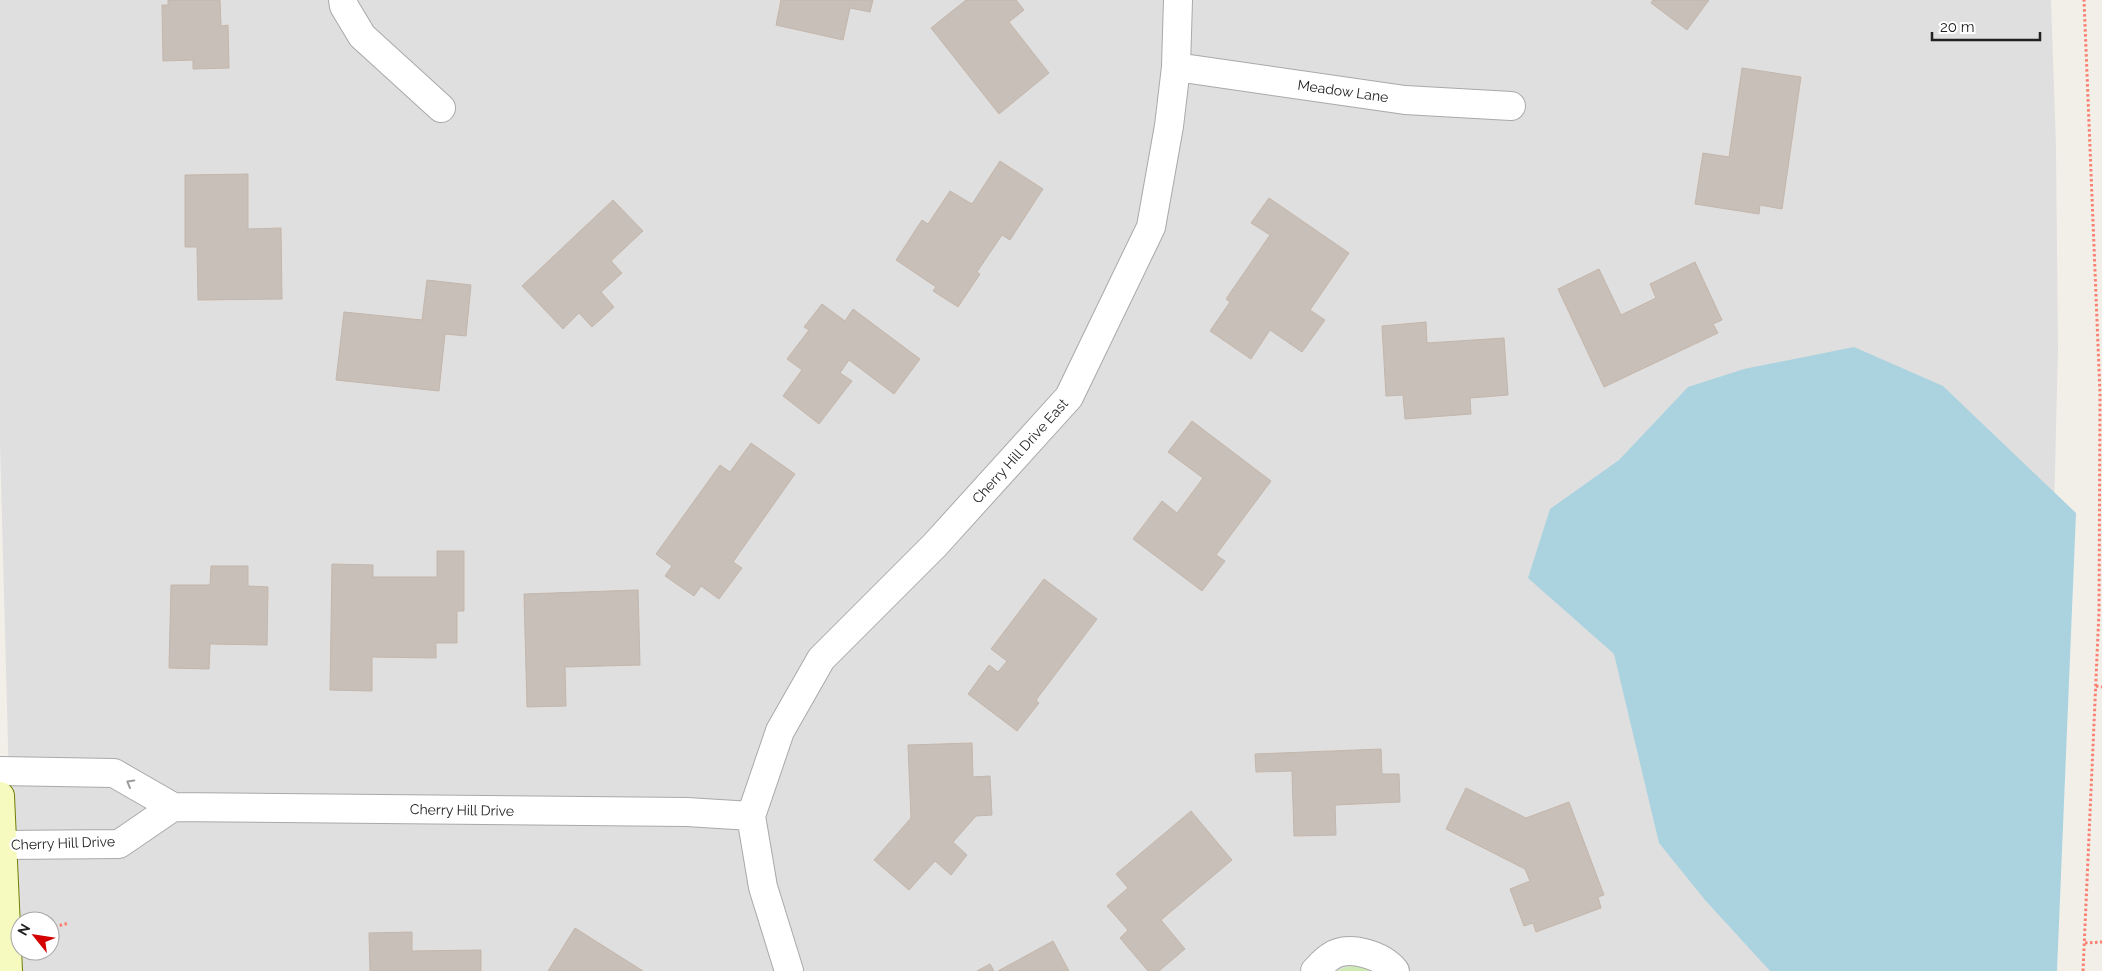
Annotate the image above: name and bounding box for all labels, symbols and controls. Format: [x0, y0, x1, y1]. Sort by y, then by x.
scale bar [1932, 10, 2040, 42]
text: 20 m [1940, 18, 1975, 36]
street label: Meadow Lane [1297, 77, 1389, 105]
street label: Cherry Hill Drive East [969, 395, 1071, 507]
one-way arrow [127, 779, 136, 789]
street label: Cherry Hill Drive [410, 801, 514, 819]
street label: Cherry Hill Drive [11, 833, 115, 853]
north arrow [10, 911, 60, 961]
text: N [14, 921, 33, 938]

